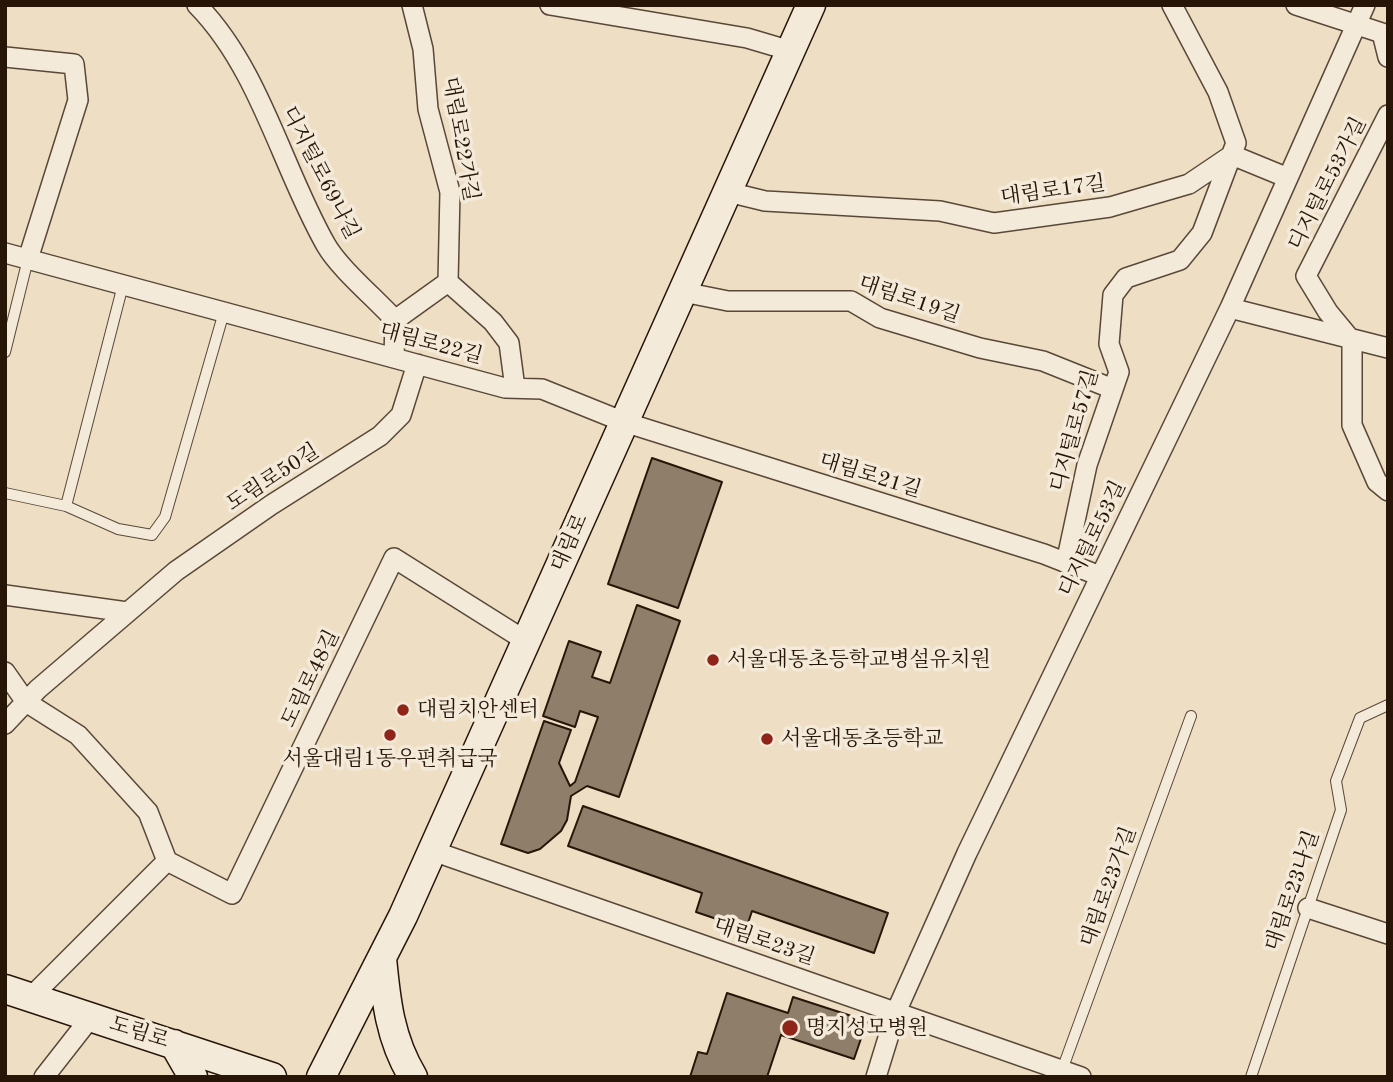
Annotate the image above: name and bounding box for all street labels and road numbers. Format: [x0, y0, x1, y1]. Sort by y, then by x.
street label: 대림로22가길 [437, 75, 483, 203]
street label: 디지털로69나길 [276, 102, 364, 244]
street label: 디지털로53가길 [1284, 113, 1372, 255]
street label: 대림로17길 [999, 171, 1107, 211]
street label: 대림로19길 [855, 271, 963, 329]
street label: 대림로22길 [377, 318, 485, 370]
street label: 디지털로57길 [1046, 367, 1104, 495]
street label: 도림로50길 [222, 439, 324, 517]
street label: 대림로21길 [816, 449, 924, 503]
street label: 디지털로53길 [1054, 477, 1132, 601]
street label: 대림로 [546, 510, 594, 576]
street label: 도림로48길 [277, 626, 345, 732]
street label: 대림로23가길 [1076, 824, 1142, 950]
street label: 대림로23나길 [1261, 827, 1325, 955]
street label: 대림로23길 [710, 913, 818, 971]
street label: 도림로 [106, 1012, 172, 1054]

